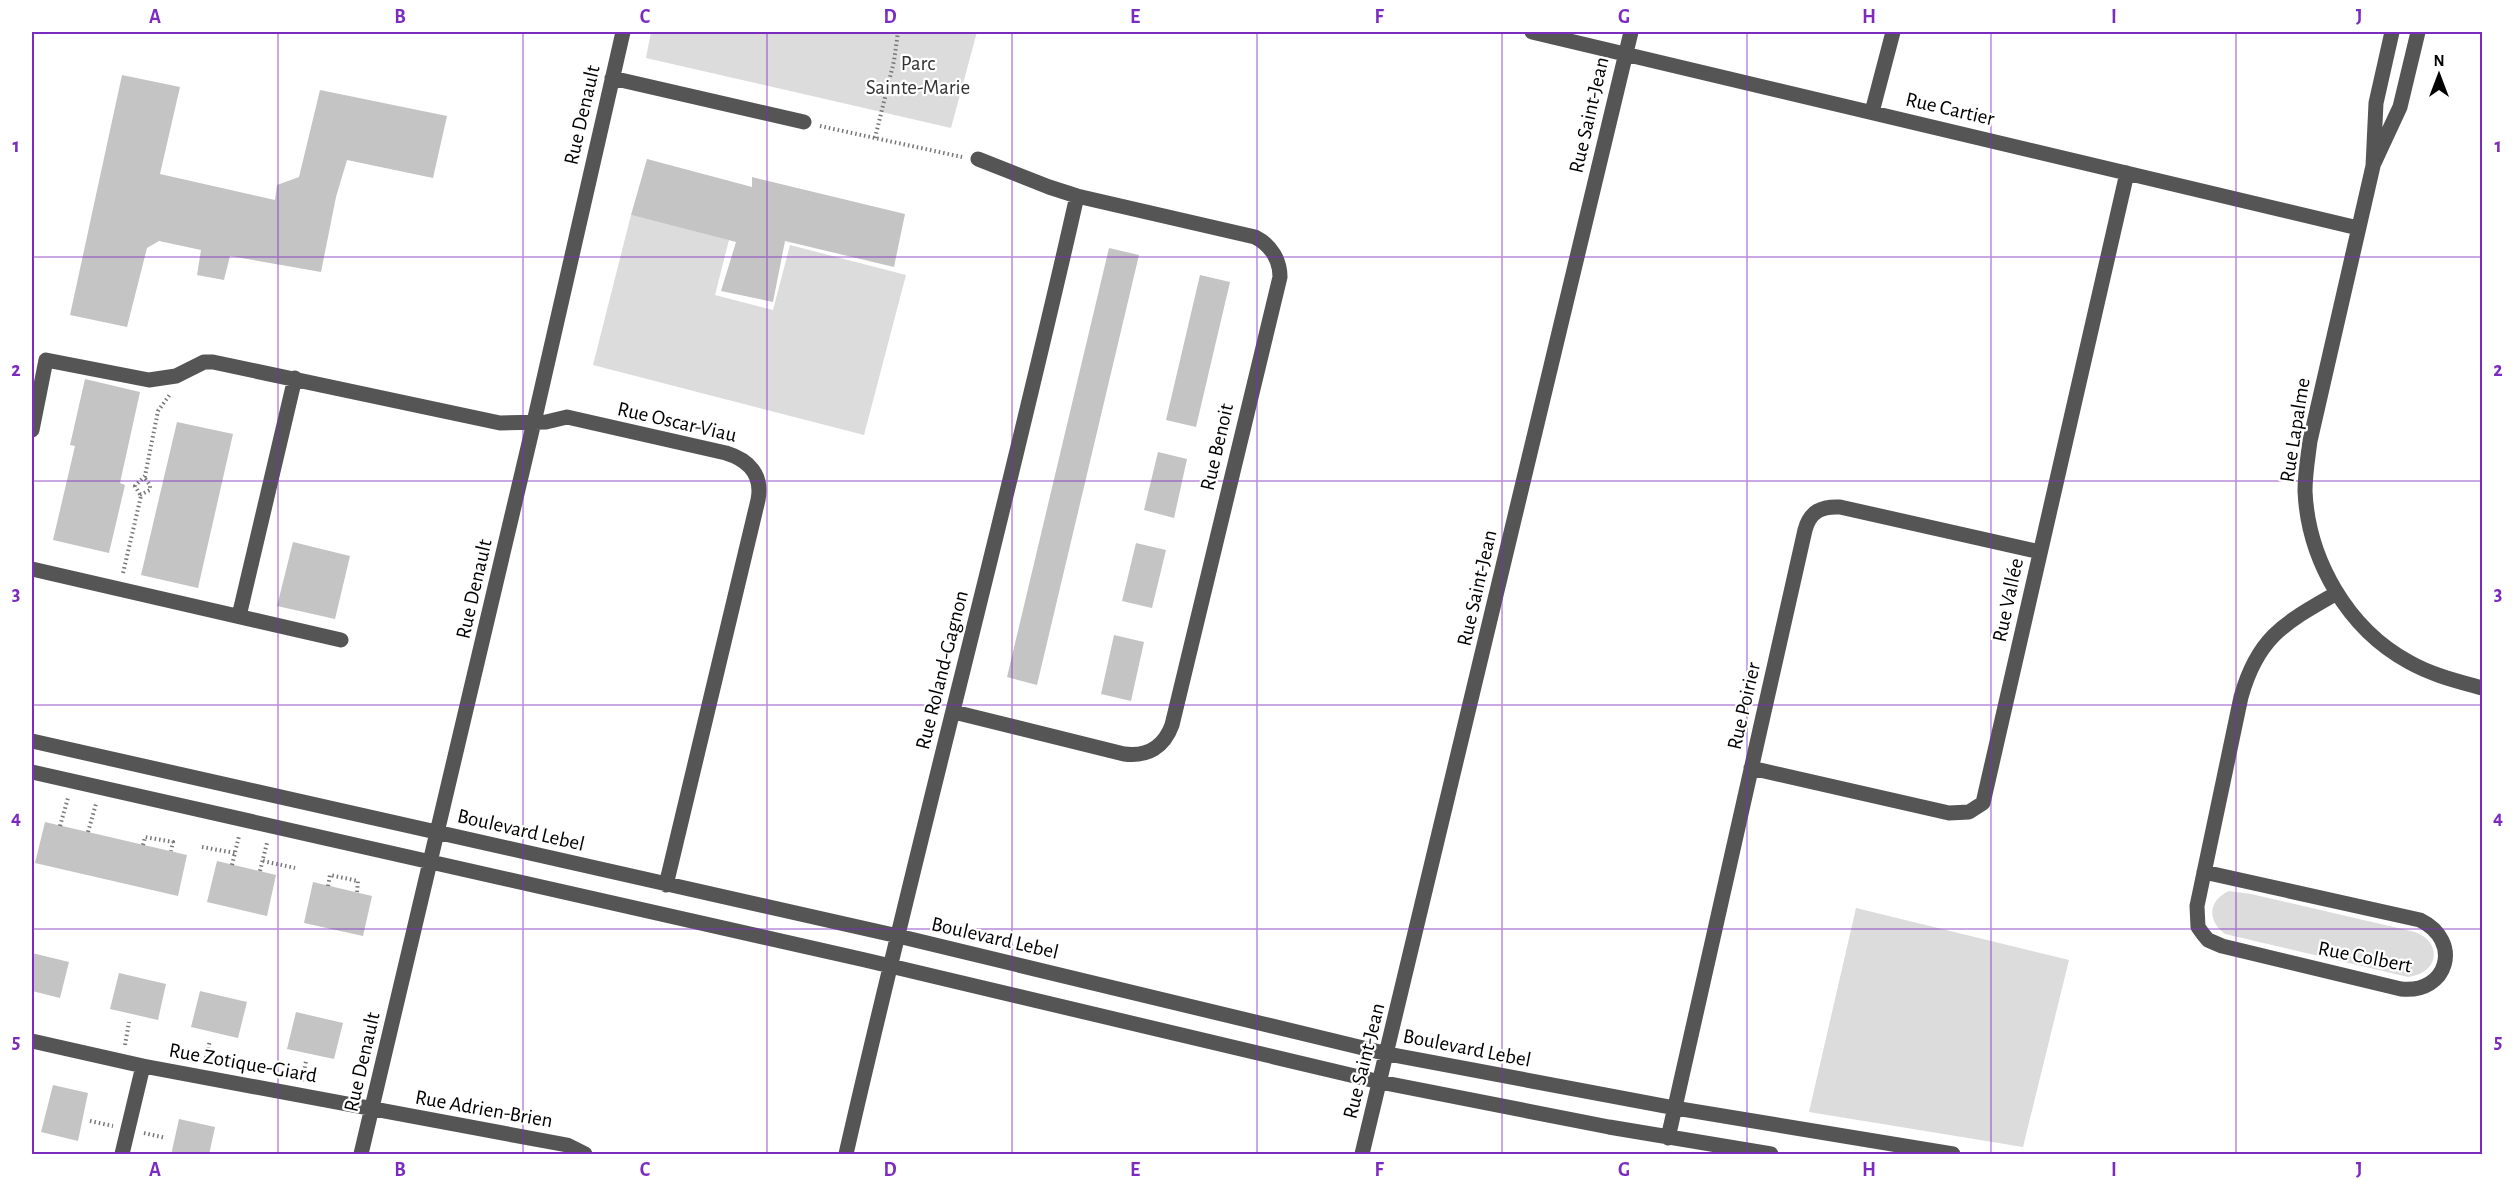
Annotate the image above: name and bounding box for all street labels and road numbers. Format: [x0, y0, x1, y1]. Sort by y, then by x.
street label: Rue Saint-Jean [1565, 55, 1613, 175]
street label: Rue Denault [560, 63, 604, 167]
street label: Rue Cartier [1904, 89, 1997, 129]
street label: Rue Lapalme [2276, 376, 2314, 484]
street label: Rue Oscar-Viau [615, 398, 739, 446]
street label: Rue Benoit [1197, 401, 1237, 493]
street label: Rue Saint-Jean [1453, 528, 1501, 648]
street label: Rue Denault [452, 537, 496, 641]
street label: Rue Vallée [1989, 556, 2027, 644]
street label: Rue Roland-Gagnon [912, 588, 972, 752]
street label: Rue Poirier [1724, 660, 1764, 752]
street label: Boulevard Lebel [455, 805, 587, 855]
street label: Boulevard Lebel [929, 913, 1061, 963]
street label: Rue Colbert [2316, 938, 2414, 976]
street label: Rue Saint-Jean [1339, 1001, 1389, 1121]
street label: Rue Denault [340, 1010, 384, 1114]
street label: Boulevard Lebel [1401, 1025, 1533, 1071]
street label: Rue Zotique-Giard [167, 1040, 319, 1086]
street label: Rue Adrien-Brien [414, 1087, 554, 1131]

